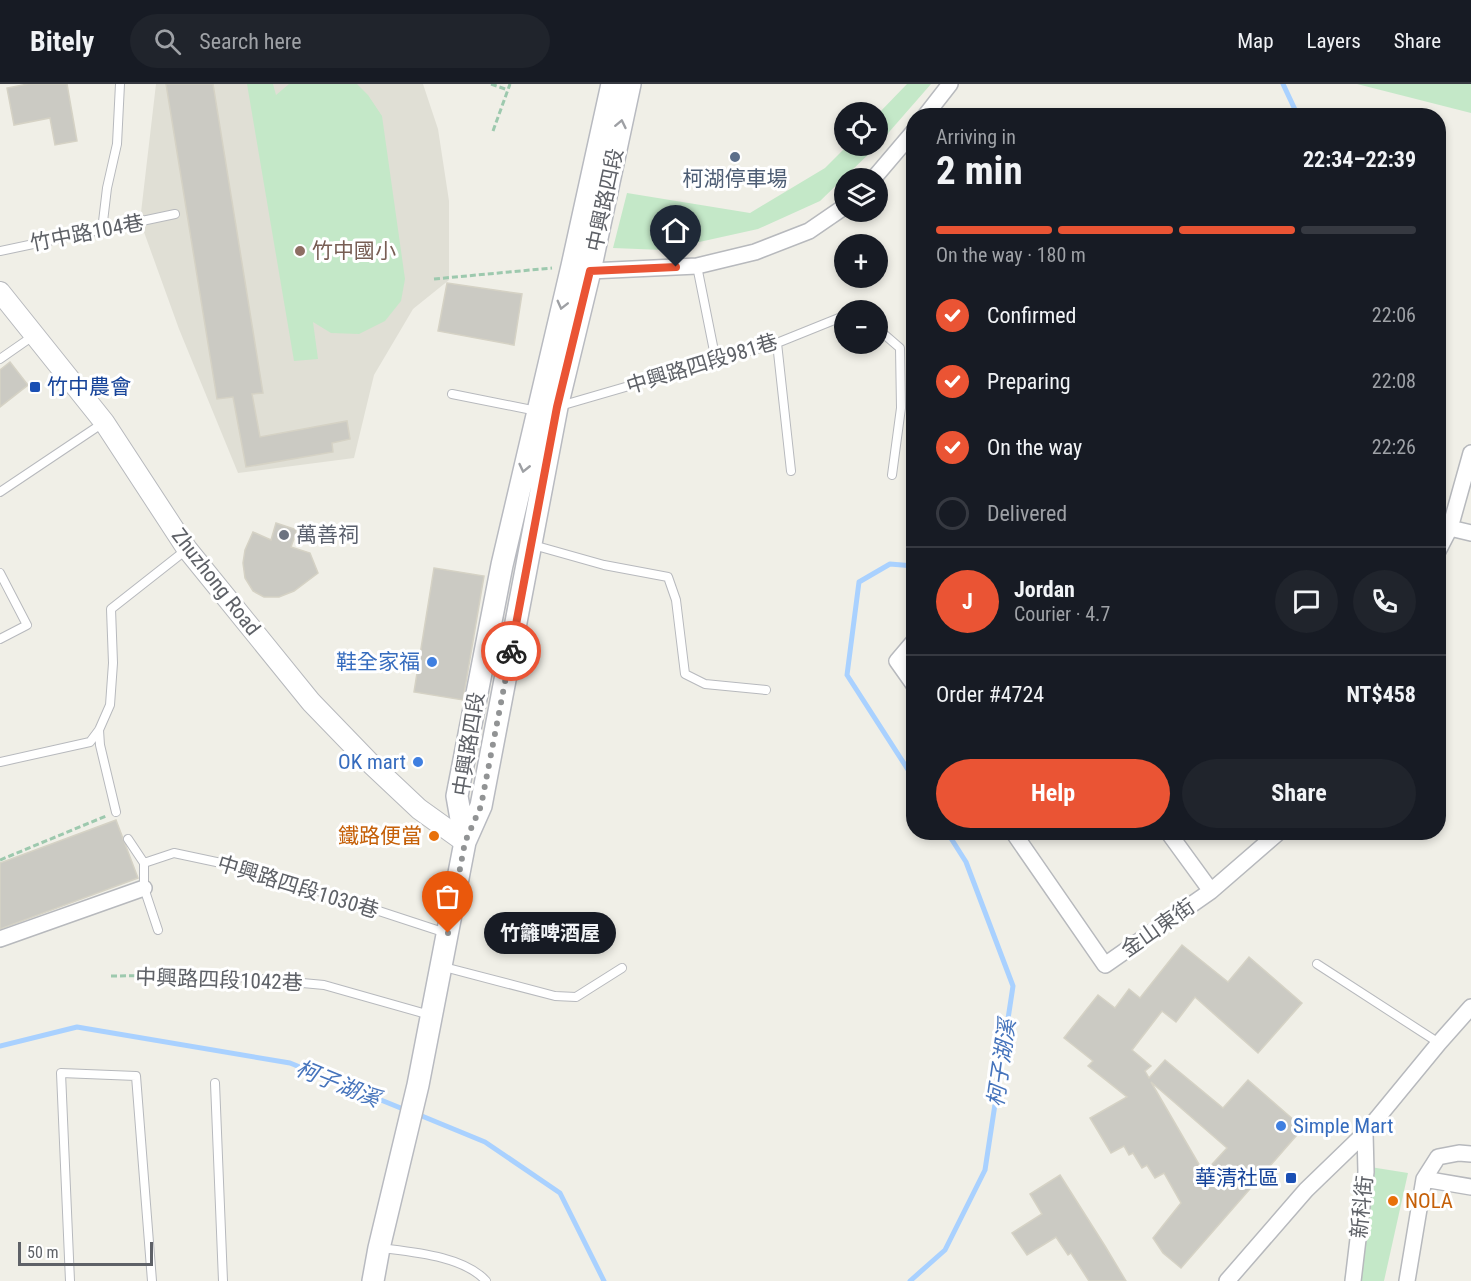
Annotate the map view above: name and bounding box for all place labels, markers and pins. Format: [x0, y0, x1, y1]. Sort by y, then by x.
marker: 柯湖停車場 [728, 150, 742, 164]
place label: 柯湖停車場 [683, 167, 788, 191]
pin [650, 205, 701, 267]
place label: 竹中國小 [312, 239, 396, 263]
marker: 竹中國小 [293, 244, 307, 258]
place label: 竹中農會 [47, 375, 131, 399]
marker: 竹中農會 [28, 380, 42, 394]
place label: 萬善祠 [296, 523, 359, 547]
marker: 萬善祠 [277, 528, 291, 542]
place label: 鞋全家福 [336, 650, 420, 674]
marker: 鞋全家福 [425, 655, 439, 669]
place label: OK mart [338, 750, 406, 774]
marker: OK mart [411, 755, 425, 769]
place label: 鐵路便當 [338, 824, 422, 848]
marker: 鐵路便當 [427, 829, 441, 843]
pin [422, 871, 473, 933]
callout: 竹籬啤酒屋 [484, 912, 616, 954]
place label: Simple Mart [1293, 1114, 1393, 1138]
marker: Simple Mart [1274, 1119, 1288, 1133]
place label: 華清社區 [1195, 1166, 1279, 1190]
marker: 華清社區 [1284, 1171, 1298, 1185]
place label: NOLA [1405, 1189, 1453, 1213]
marker: NOLA [1386, 1194, 1400, 1208]

